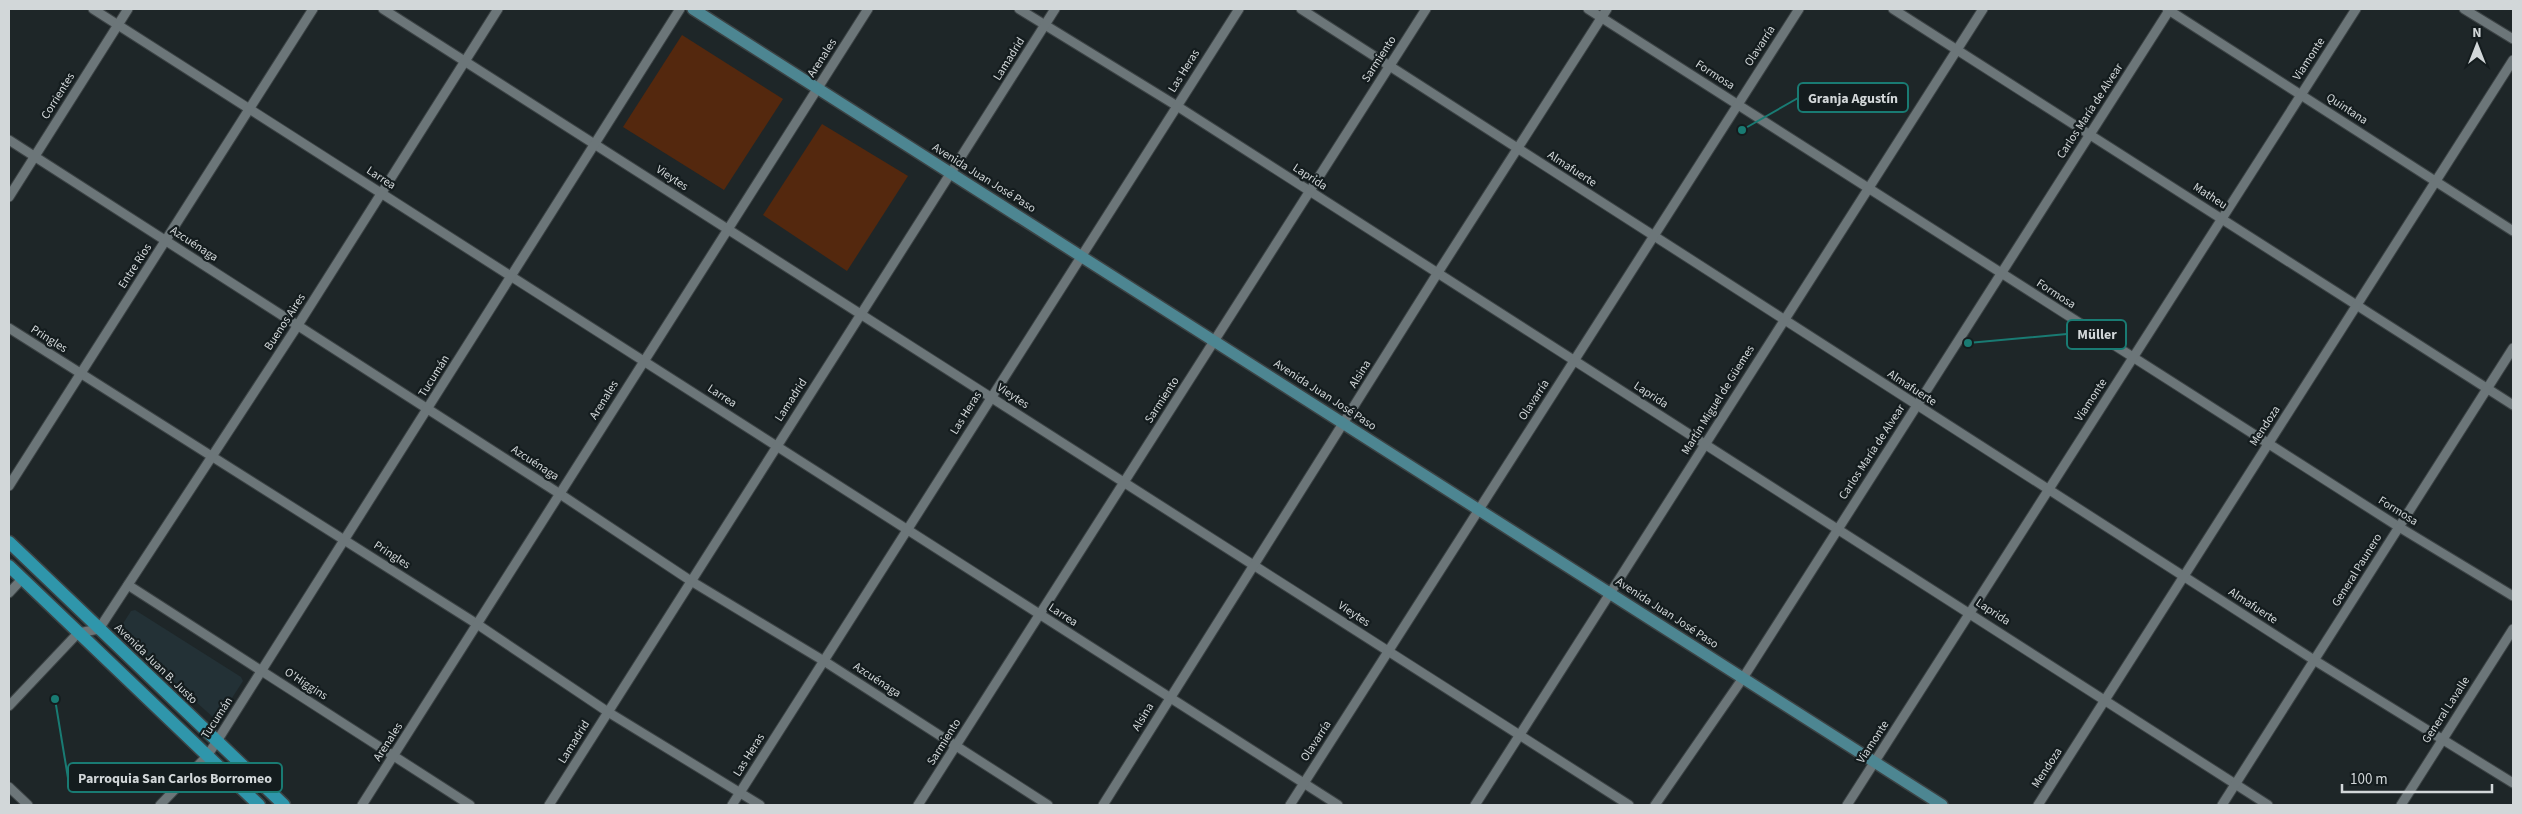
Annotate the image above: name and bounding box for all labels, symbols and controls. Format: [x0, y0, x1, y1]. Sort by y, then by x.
north arrow [2452, 20, 2502, 70]
street label: Olavarría [1740, 22, 1780, 70]
text: N [2472, 23, 2482, 43]
street label: Sarmiento [1358, 32, 1400, 86]
street label: Lamadrid [989, 34, 1029, 84]
street label: Viamonte [2289, 34, 2329, 84]
street label: Arenales [803, 35, 841, 81]
street label: Las Heras [1164, 46, 1204, 96]
street label: Formosa [1692, 56, 1738, 94]
street label: Carlos María de Alvear [2053, 59, 2128, 162]
street label: Corrientes [37, 69, 79, 123]
callout: Granja Agustín [1798, 83, 1908, 112]
text: Granja Agustín [1808, 89, 1898, 109]
street label: Quintana [2323, 89, 2371, 129]
street label: Avenida Juan José Paso [929, 139, 1039, 217]
street label: Almafuerte [1544, 147, 1600, 191]
street label: Laprida [1289, 159, 1331, 195]
street label: Vieytes [652, 161, 692, 195]
street label: Larrea [363, 162, 399, 194]
street label: Matheu [2190, 179, 2230, 213]
street label: Azcuénaga [167, 222, 221, 266]
street label: Entre Ríos [114, 240, 156, 292]
street label: Formosa [2033, 275, 2079, 313]
street label: Buenos Aires [260, 290, 310, 354]
callout: Müller [2067, 320, 2126, 349]
street label: Pringles [27, 321, 71, 357]
text: Müller [2077, 325, 2117, 345]
street label: Martín Miguel de Güemes [1677, 342, 1759, 458]
street label: Tucumán [414, 352, 454, 400]
street label: Avenida Juan José Paso [1270, 355, 1380, 435]
street label: Alsina [1345, 357, 1375, 391]
street label: Almafuerte [1884, 366, 1940, 410]
street label: Sarmiento [1141, 373, 1183, 427]
street label: Lamadrid [771, 375, 811, 425]
street label: Viamonte [2071, 375, 2111, 425]
street label: Olavarría [1514, 376, 1554, 424]
street label: Arenales [585, 377, 623, 423]
street label: Laprida [1630, 377, 1672, 413]
street label: Vieytes [993, 379, 1033, 413]
street label: Larrea [704, 380, 740, 412]
street label: Las Heras [946, 388, 986, 438]
street label: Carlos María de Alvear [1835, 400, 1910, 503]
street label: Mendoza [2246, 402, 2284, 450]
street label: Azcuénaga [508, 441, 562, 485]
street label: Formosa [2375, 492, 2421, 530]
street label: General Paunero [2328, 530, 2386, 610]
street label: Pringles [370, 537, 414, 573]
street label: Avenida Juan José Paso [1612, 573, 1722, 653]
street label: Almafuerte [2225, 584, 2281, 628]
street label: Laprida [1972, 594, 2014, 630]
street label: Vieytes [1334, 597, 1374, 631]
street label: Larrea [1045, 599, 1081, 631]
street label: Avenida Juan B. Justo [111, 620, 201, 708]
street label: Azcuénaga [850, 658, 904, 702]
street label: O'Higgins [281, 664, 331, 704]
street label: General Lavalle [2418, 673, 2474, 747]
street label: Tucumán [197, 694, 237, 742]
street label: Alsina [1128, 700, 1158, 734]
street label: Sarmiento [923, 715, 965, 769]
street label: Lamadrid [554, 717, 594, 767]
street label: Olavarría [1296, 717, 1336, 765]
street label: Viamonte [1853, 717, 1893, 767]
street label: Arenales [369, 719, 407, 765]
street label: Las Heras [729, 730, 769, 780]
street label: Mendoza [2028, 744, 2066, 792]
scale bar [2342, 762, 2492, 794]
callout: Parroquia San Carlos Borromeo [68, 763, 282, 792]
text: Parroquia San Carlos Borromeo [78, 769, 272, 789]
text: 100 m [2350, 769, 2388, 790]

